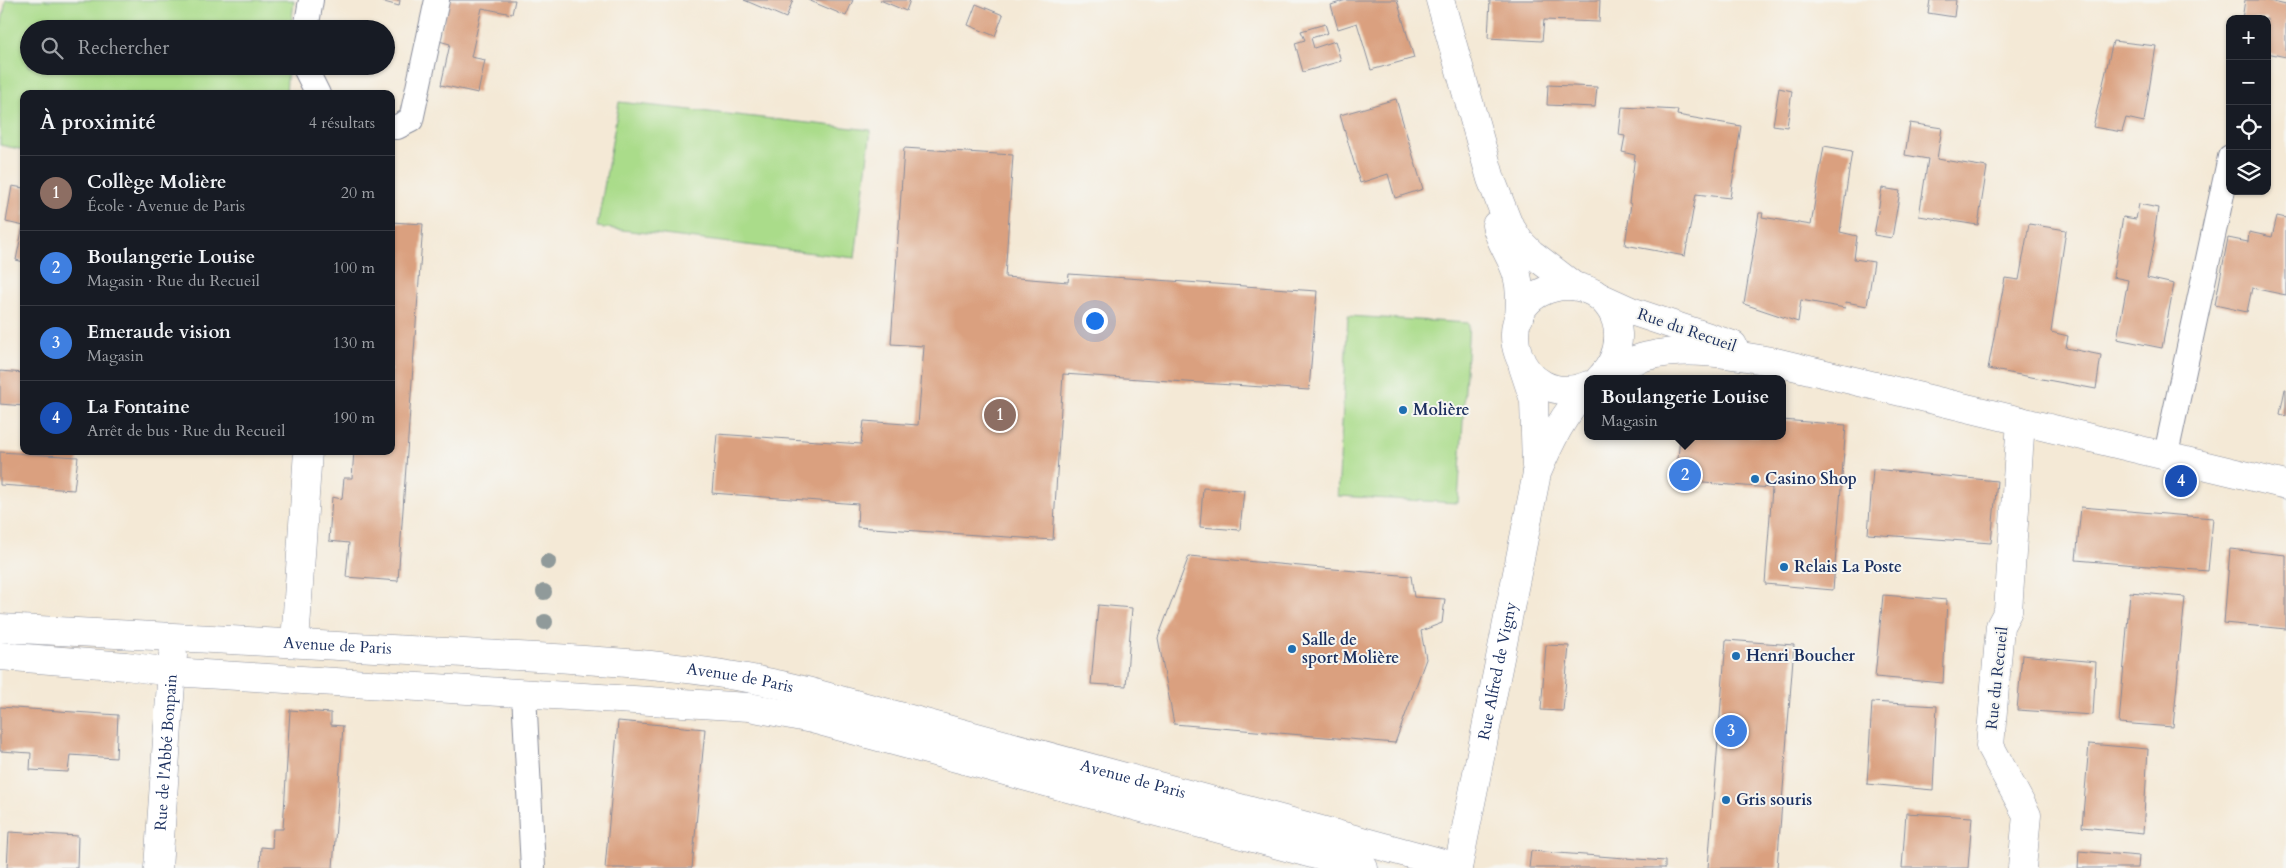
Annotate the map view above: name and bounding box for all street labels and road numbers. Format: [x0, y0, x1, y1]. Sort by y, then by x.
street label: Rue du Recueil [1635, 303, 1739, 357]
street label: Rue Alfred de Vigny [1473, 599, 1522, 742]
street label: Rue du Recueil [1981, 625, 2013, 731]
street label: Avenue de Paris [283, 632, 392, 660]
street label: Avenue de Paris [685, 658, 796, 698]
street label: Rue de l'Abbé Bonpain [150, 673, 183, 831]
street label: Avenue de Paris [1078, 754, 1188, 804]

